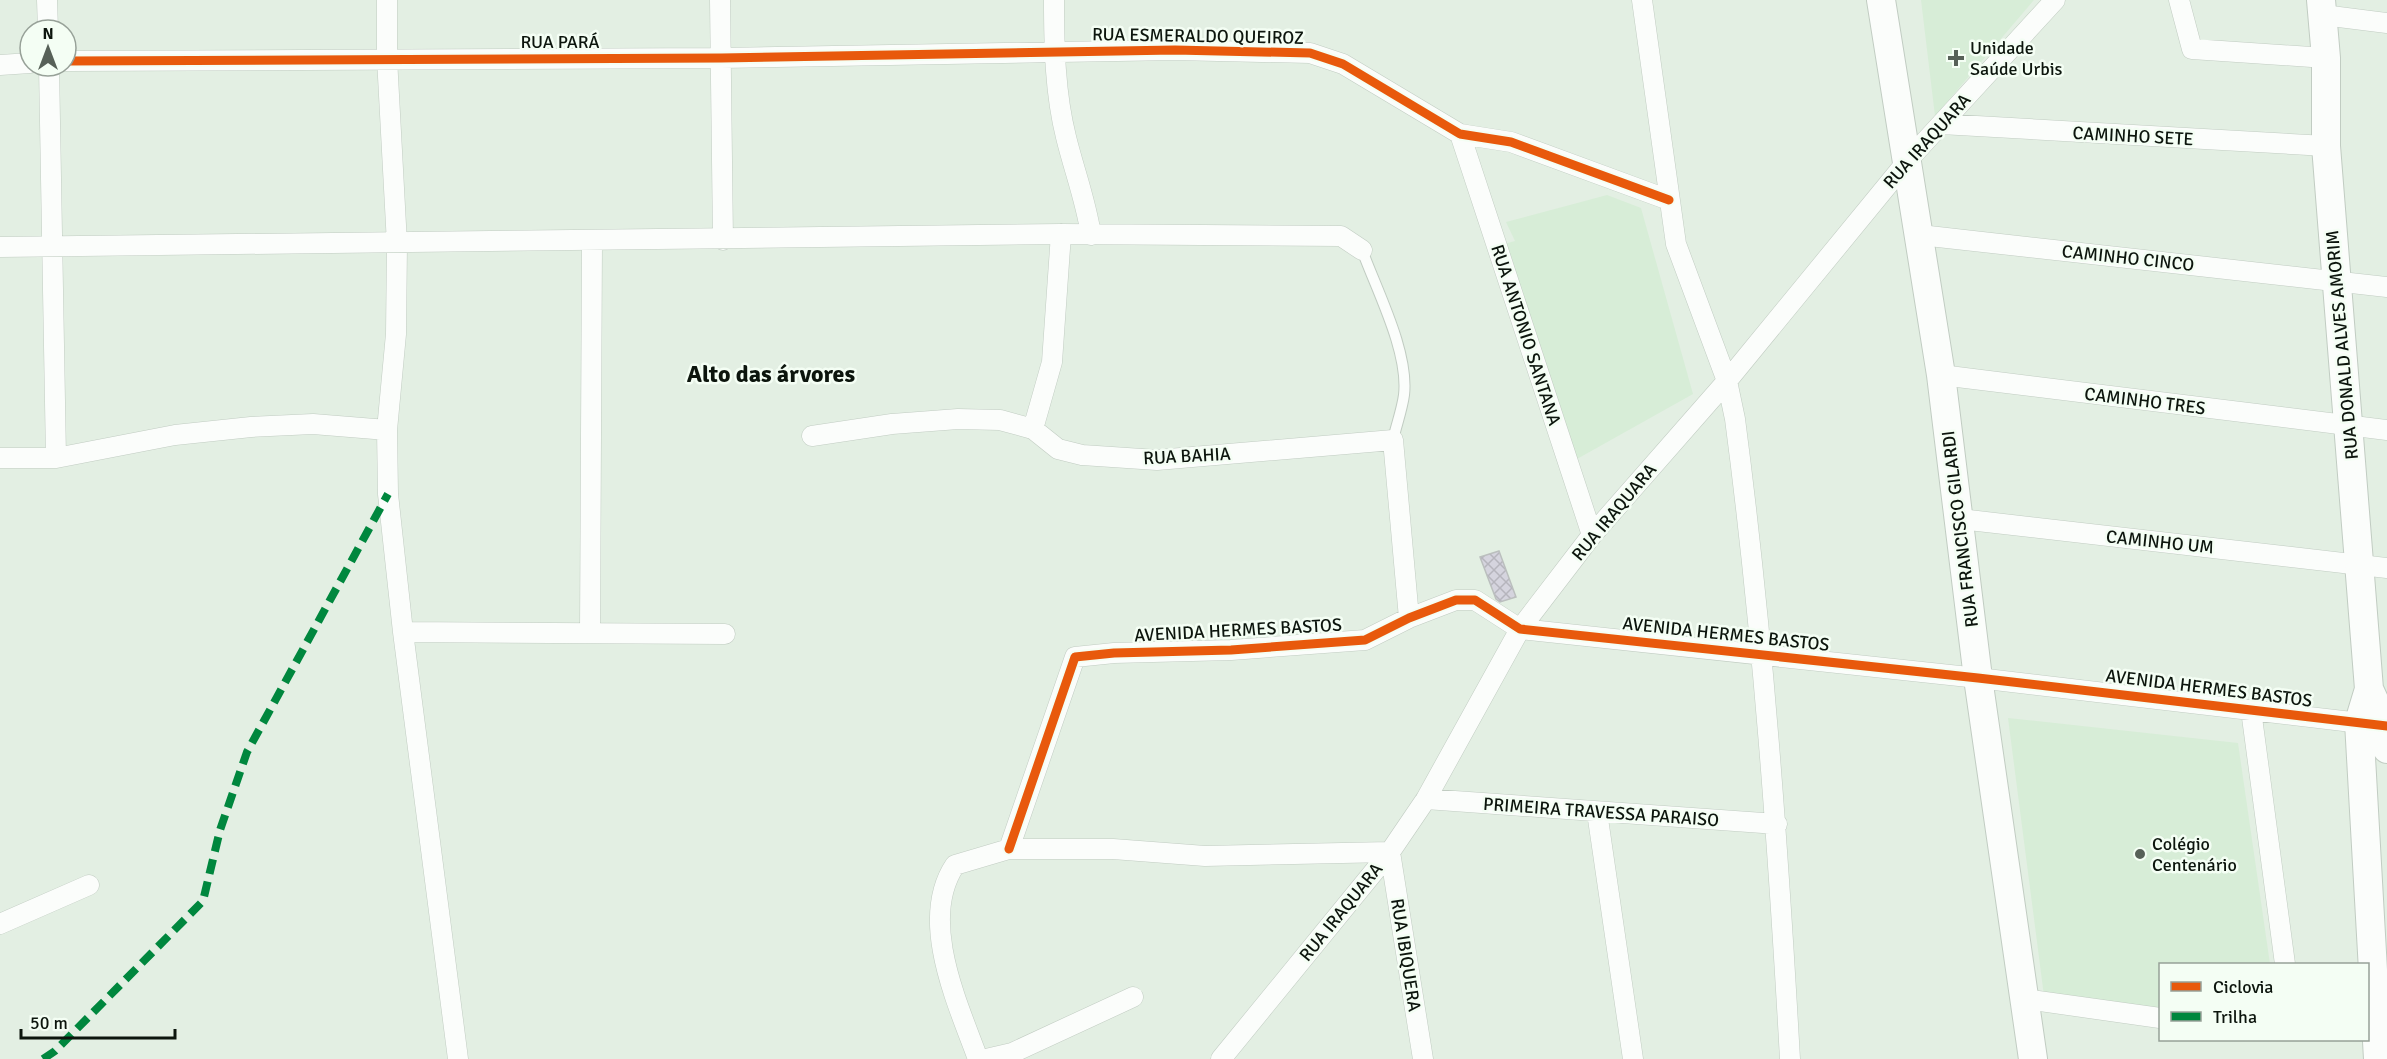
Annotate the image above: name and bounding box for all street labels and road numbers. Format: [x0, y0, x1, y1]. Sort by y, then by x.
street label: RUA ESMERALDO QUEIROZ [1092, 23, 1304, 49]
street label: RUA PARÁ [520, 31, 600, 53]
street label: RUA IRAQUARA [1879, 89, 1975, 193]
street label: CAMINHO SETE [2072, 122, 2194, 150]
street label: RUA DONALD ALVES AMORIM [2321, 229, 2363, 461]
street label: CAMINHO CINCO [2061, 240, 2195, 276]
street label: RUA ANTONIO SANTANA [1486, 242, 1566, 428]
street label: CAMINHO TRES [2083, 383, 2207, 419]
street label: RUA FRANCISCO GILARDI [1937, 429, 1983, 629]
street label: RUA BAHIA [1143, 443, 1231, 469]
street label: RUA IRAQUARA [1567, 459, 1661, 565]
street label: CAMINHO UM [2105, 525, 2215, 559]
street label: AVENIDA HERMES BASTOS [1621, 612, 1831, 656]
street label: AVENIDA HERMES BASTOS [1134, 614, 1342, 646]
street label: AVENIDA HERMES BASTOS [2104, 664, 2314, 712]
street label: PRIMEIRA TRAVESSA PARAISO [1482, 793, 1720, 831]
street label: RUA IRAQUARA [1295, 858, 1387, 966]
street label: RUA IBIQUERA [1386, 897, 1426, 1013]

